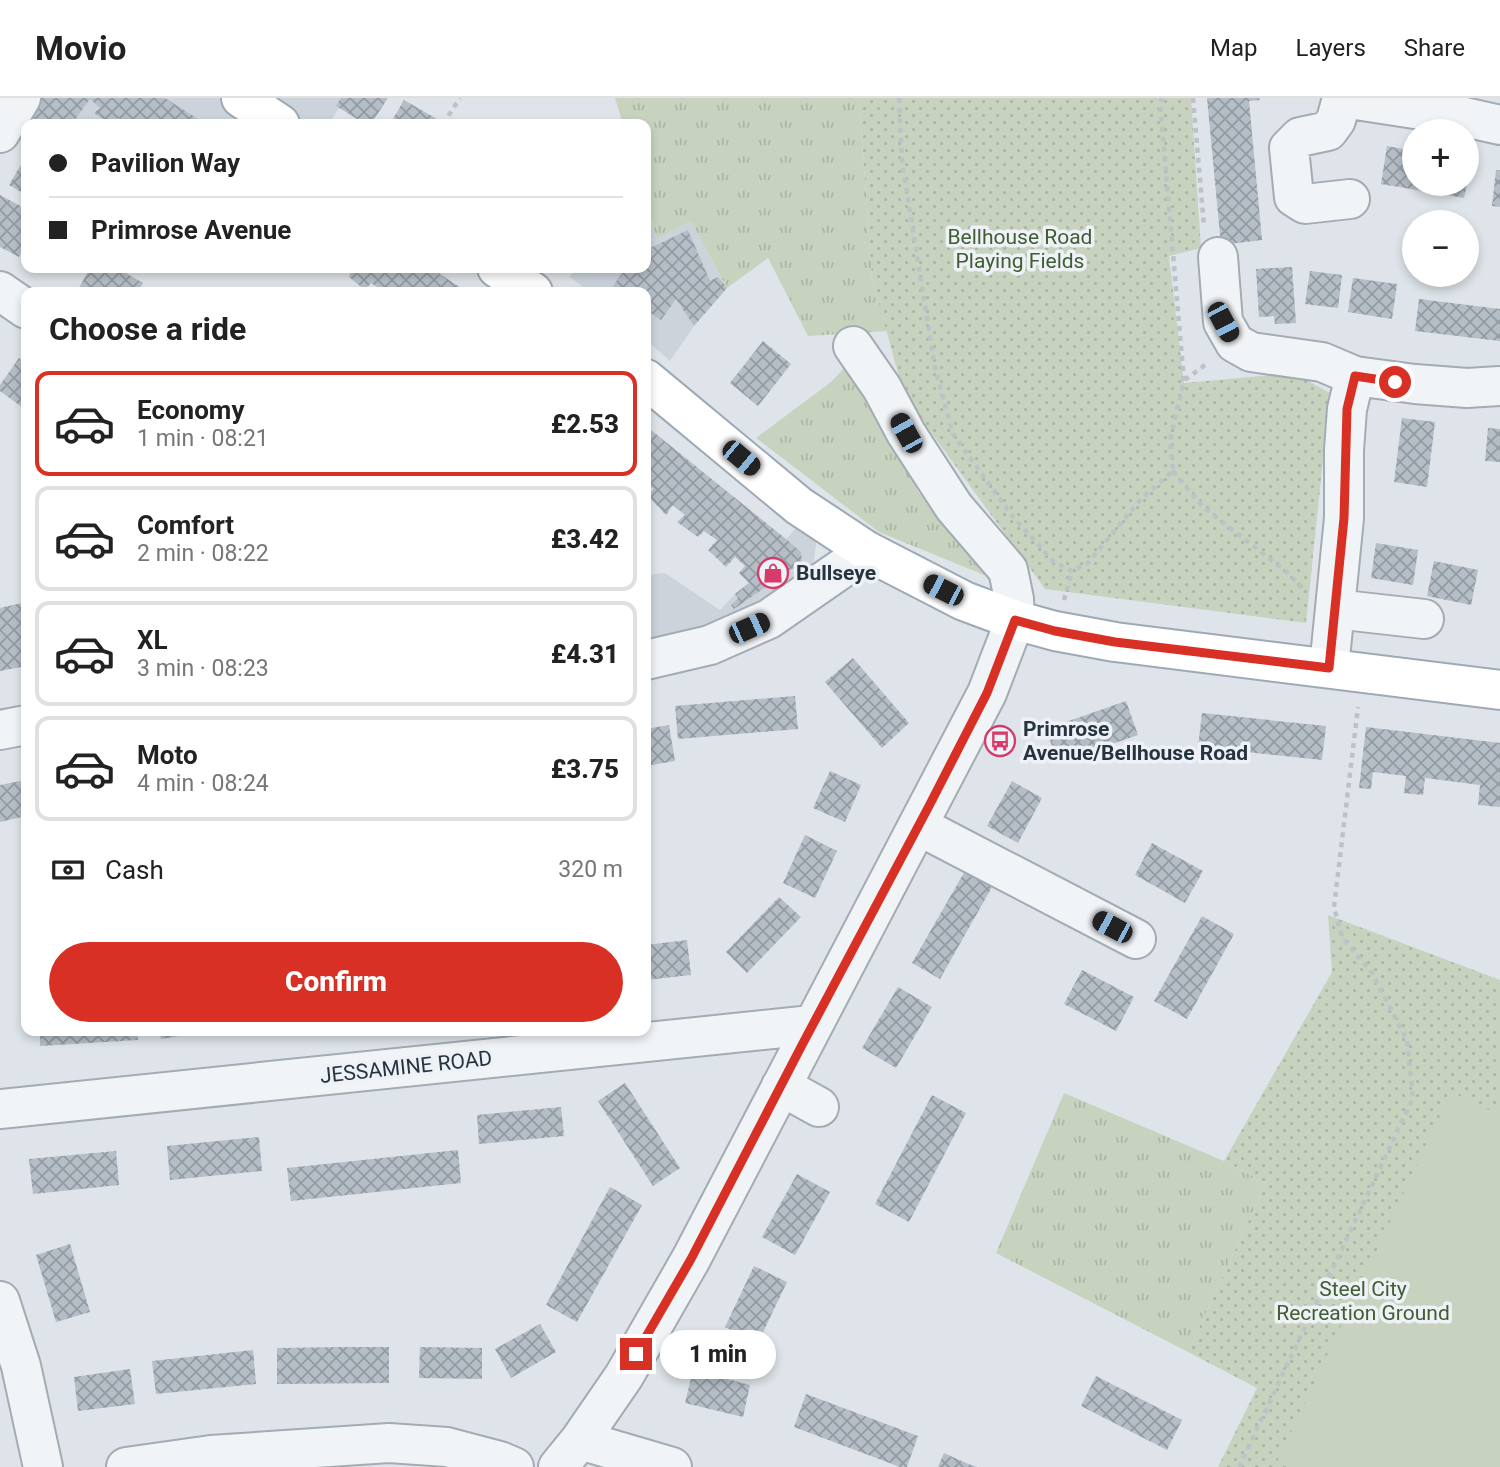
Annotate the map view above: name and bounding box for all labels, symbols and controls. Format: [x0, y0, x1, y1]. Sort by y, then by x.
text: Movio [35, 29, 126, 68]
text: Map [1210, 34, 1258, 62]
text: Layers [1296, 34, 1366, 62]
text: Share [1404, 34, 1465, 62]
map controls [1402, 119, 1479, 287]
button: + [1402, 119, 1479, 196]
text: Pavilion Way [91, 148, 240, 178]
button: − [1402, 210, 1479, 287]
text: Primrose Avenue [91, 215, 291, 245]
park label: Bellhouse Road Playing Fields [948, 225, 1092, 273]
car [1204, 299, 1243, 345]
text: Choose a ride [49, 310, 246, 348]
route start [1379, 366, 1411, 398]
icon: car [53, 392, 116, 455]
text: Economy [137, 395, 244, 425]
text: £2.53 [551, 409, 619, 439]
car [887, 410, 926, 456]
text: 1 min · 08:21 [137, 425, 269, 452]
car [719, 436, 764, 480]
icon: car [53, 507, 116, 570]
text: Comfort [137, 510, 234, 540]
text: £3.42 [551, 524, 619, 554]
text: 2 min · 08:22 [137, 540, 269, 567]
shop icon: Bullseye [756, 556, 790, 590]
place label: Bullseye [796, 561, 876, 585]
car [920, 571, 967, 609]
car [726, 610, 773, 646]
icon: car [53, 622, 116, 685]
text: XL [137, 625, 168, 655]
text: £4.31 [551, 639, 619, 669]
text: 3 min · 08:23 [137, 655, 269, 682]
place label: Primrose Avenue/Bellhouse Road [1023, 717, 1248, 765]
bus stop icon: Primrose Avenue/Bellhouse Road [983, 724, 1017, 758]
icon: car [53, 737, 116, 800]
text: Moto [137, 740, 198, 770]
text: £3.75 [551, 754, 619, 784]
text: 4 min · 08:24 [137, 770, 269, 797]
icon: cash [49, 851, 87, 889]
text: Cash [105, 855, 164, 885]
text: 320 m [558, 856, 623, 883]
car [1089, 908, 1136, 946]
button: Confirm [49, 942, 623, 1022]
street label: JESSAMINE ROAD [319, 1046, 493, 1088]
park label: Steel City Recreation Ground [1276, 1277, 1450, 1325]
callout: 1 min [660, 1330, 776, 1378]
route end [620, 1338, 652, 1370]
text: 1 min [689, 1341, 747, 1368]

